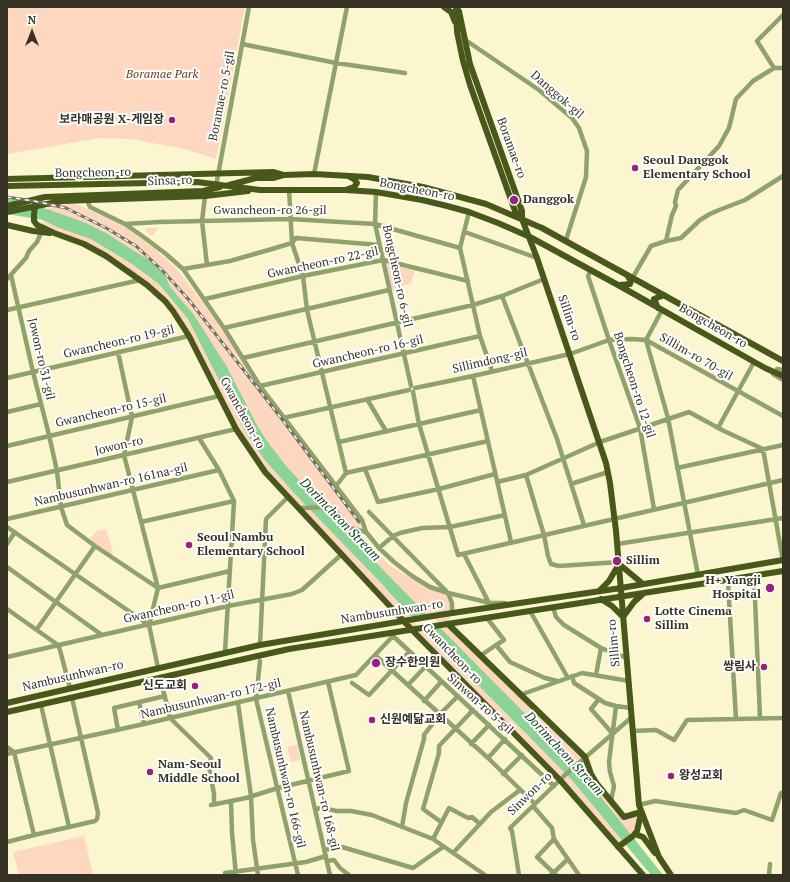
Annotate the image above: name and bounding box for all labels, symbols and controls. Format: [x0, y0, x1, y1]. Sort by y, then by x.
north arrow [12, 12, 52, 52]
text: N [28, 13, 36, 27]
street label: Boramae-ro 5-gil [206, 50, 238, 142]
park label: Boramae Park [126, 68, 198, 82]
street label: Danggok-gil [528, 68, 586, 122]
place label: 보라매공원 X-게임장 [59, 113, 164, 127]
marker: 보라매공원 X-게임장 [167, 115, 177, 125]
street label: Boramae-ro [493, 116, 529, 180]
place label: Seoul Danggok Elementary School [643, 154, 751, 182]
marker: Seoul Danggok Elementary School [630, 163, 640, 173]
street label: Bongcheon-ro [55, 165, 131, 181]
street label: Sinsa-ro [147, 173, 193, 189]
street label: Bongcheon-ro [378, 176, 456, 204]
place label: Danggok [523, 193, 574, 207]
marker: Danggok [508, 194, 520, 206]
street label: Gwancheon-ro 26-gil [213, 204, 327, 218]
street label: Bongcheon-ro 6-gil [379, 224, 415, 328]
street label: Gwancheon-ro 22-gil [266, 244, 380, 282]
street label: Sillim-ro [554, 293, 584, 343]
street label: Bongcheon-ro [676, 301, 750, 351]
street label: Jowon-ro 31-gil [25, 317, 57, 401]
street label: Gwancheon-ro 19-gil [62, 322, 176, 362]
street label: Bongcheon-ro 12-gil [610, 330, 658, 440]
street label: Sillim-ro 70-gil [657, 330, 735, 384]
street label: Gwancheon-ro 16-gil [311, 332, 425, 372]
street label: Sillimdong-gil [451, 345, 529, 377]
street label: Gwancheon-ro [217, 375, 267, 451]
street label: Gwancheon-ro 15-gil [54, 391, 168, 431]
street label: Jowon-ro [93, 433, 145, 459]
street label: Nambusunhwan-ro 161na-gil [33, 460, 189, 510]
water label: Dorimcheon Stream [296, 475, 384, 565]
place label: Seoul Nambu Elementary School [197, 531, 305, 559]
marker: Seoul Nambu Elementary School [184, 540, 194, 550]
place label: Sillim [626, 554, 660, 568]
marker: Sillim [611, 555, 623, 567]
place label: H+ Yangji Hospital [705, 574, 761, 602]
marker: H+ Yangji Hospital [764, 582, 776, 594]
street label: Gwancheon-ro 11-gil [122, 587, 236, 627]
street label: Nambusunhwan-ro [340, 597, 444, 627]
place label: Lotte Cinema Sillim [655, 605, 732, 633]
marker: Lotte Cinema Sillim [642, 614, 652, 624]
street label: Sillim-ro [605, 619, 623, 667]
street label: Gwancheon-ro [419, 621, 485, 687]
place label: 장수한의원 [385, 656, 440, 670]
street label: Nambusunhwan-ro [21, 657, 125, 695]
marker: 장수한의원 [370, 657, 382, 669]
place label: 쌍림사 [723, 660, 756, 674]
marker: 쌍림사 [759, 662, 769, 672]
street label: Sinwon-ro 5-gil [444, 671, 516, 737]
street label: Nambusunhwan-ro 172-gil [139, 676, 283, 722]
place label: 신도교회 [143, 679, 187, 693]
marker: 신도교회 [190, 681, 200, 691]
street label: Nambusunhwan-ro 166-gil [262, 706, 308, 850]
street label: Nambusunhwan-ro 168-gil [296, 709, 342, 853]
water label: Dorimcheon Stream [521, 709, 607, 799]
place label: 신원예닮교회 [380, 713, 446, 727]
marker: 신원예닮교회 [367, 715, 377, 725]
place label: Nam-Seoul Middle School [158, 758, 240, 786]
marker: Nam-Seoul Middle School [145, 767, 155, 777]
street label: Sinwon-ro [505, 769, 555, 819]
place label: 왕성교회 [679, 769, 723, 783]
marker: 왕성교회 [666, 771, 676, 781]

